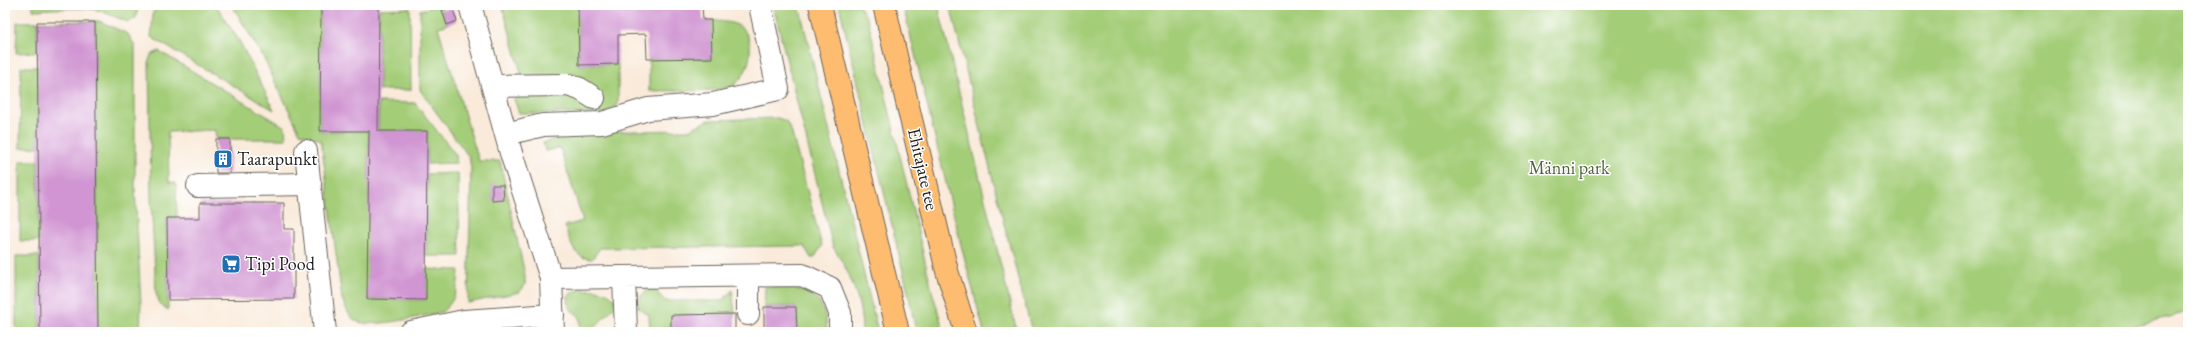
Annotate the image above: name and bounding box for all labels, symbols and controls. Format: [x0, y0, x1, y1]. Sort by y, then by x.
street label: Ehitajate tee [903, 126, 944, 212]
place label: Taarapunkt [237, 147, 318, 170]
building icon: Taarapunkt [212, 148, 234, 170]
park label: Männi park [1529, 156, 1610, 179]
place label: Tipi Pood [245, 252, 316, 275]
supermarket icon: Tipi Pood [220, 253, 242, 275]

